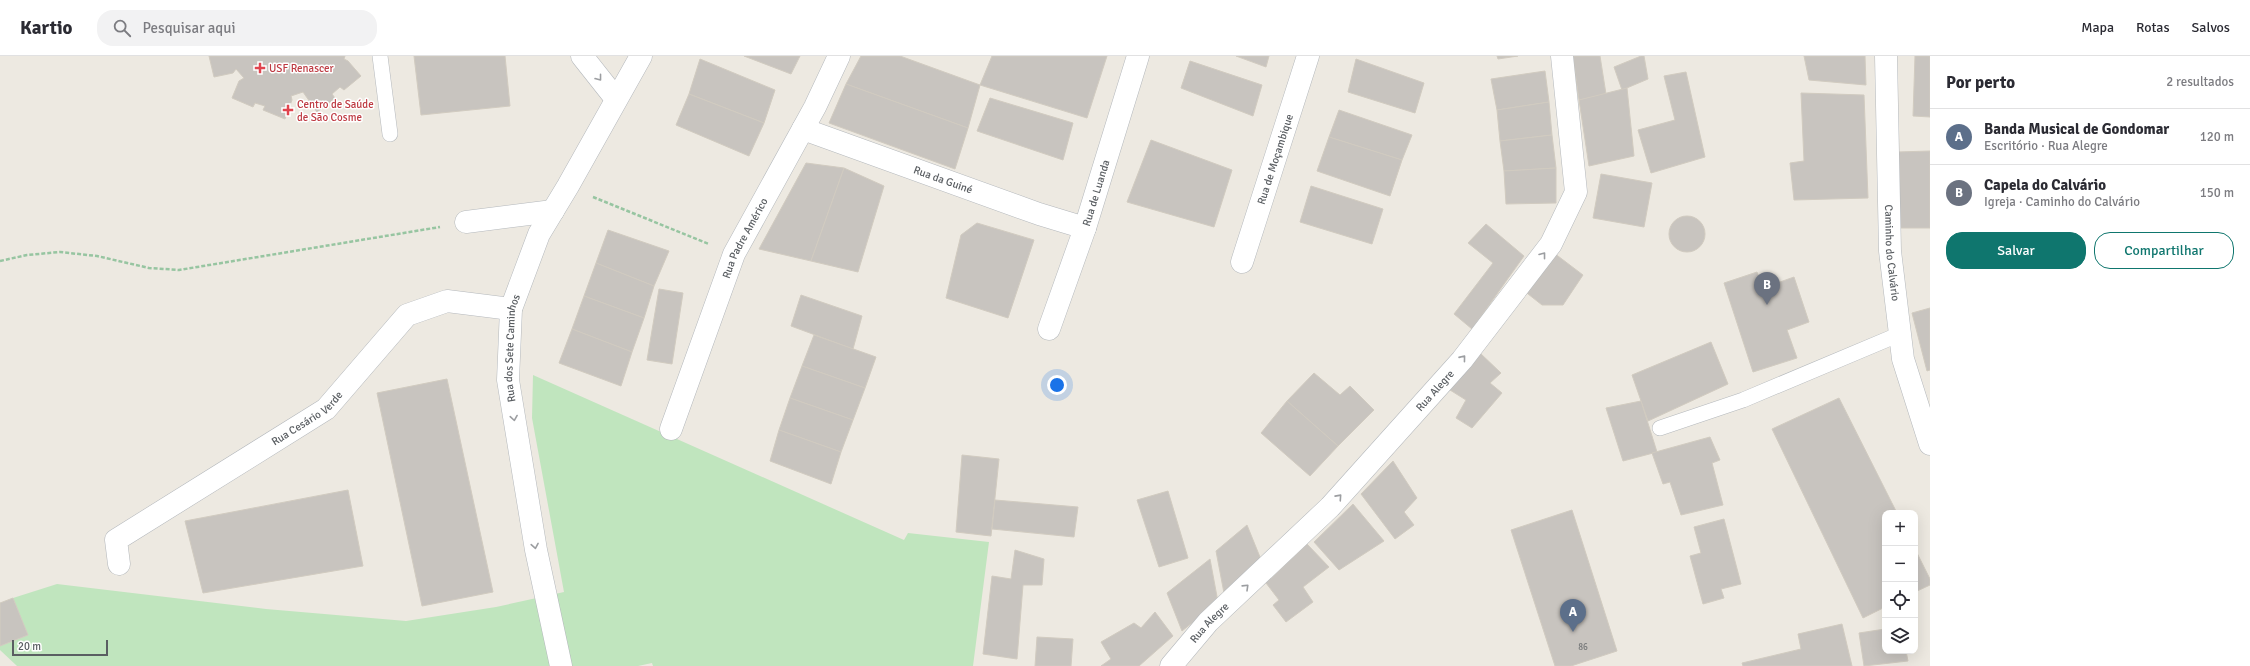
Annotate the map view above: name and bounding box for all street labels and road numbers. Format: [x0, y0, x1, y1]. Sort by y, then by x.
street label: Rua de Moçambique [1254, 112, 1296, 206]
street label: Rua de Luanda [1079, 158, 1112, 228]
street label: Rua da Guiné [912, 163, 974, 196]
street label: Rua Padre Américo [719, 195, 770, 280]
street label: Caminho do Calvário [1883, 204, 1903, 302]
street label: Rua dos Sete Caminhos [501, 292, 523, 403]
street label: Rua Alegre [1413, 367, 1457, 414]
street label: Rua Cesário Verde [269, 388, 345, 448]
street label: Rua Alegre [1187, 599, 1231, 645]

